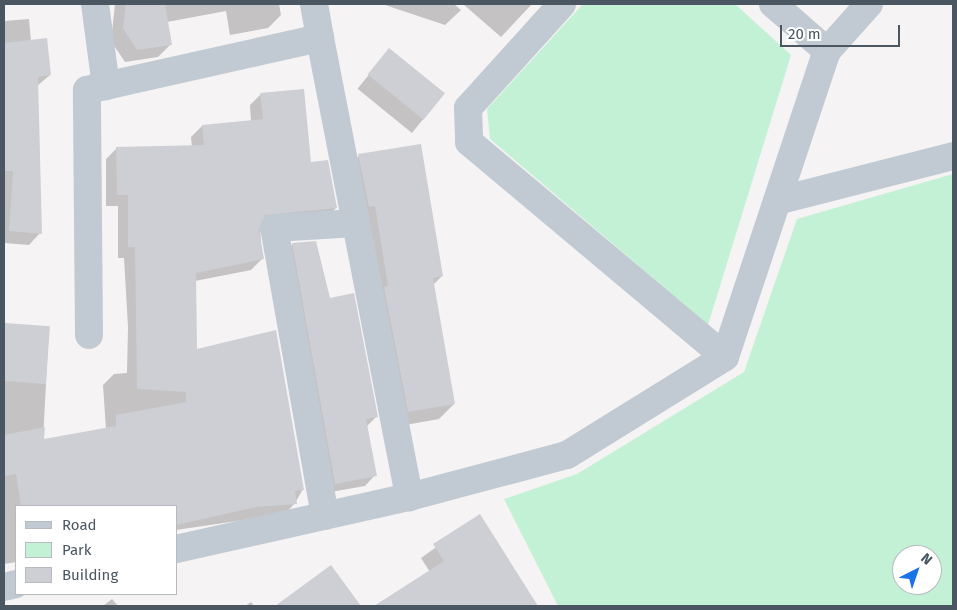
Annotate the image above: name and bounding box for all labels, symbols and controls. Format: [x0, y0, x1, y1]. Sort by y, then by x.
scale bar [782, 15, 902, 47]
text: 20 m [788, 25, 821, 43]
legend [15, 505, 178, 595]
text: Road [62, 516, 97, 534]
text: Park [62, 541, 92, 559]
north arrow [892, 545, 942, 595]
text: N [917, 550, 936, 569]
text: Building [62, 566, 118, 584]

